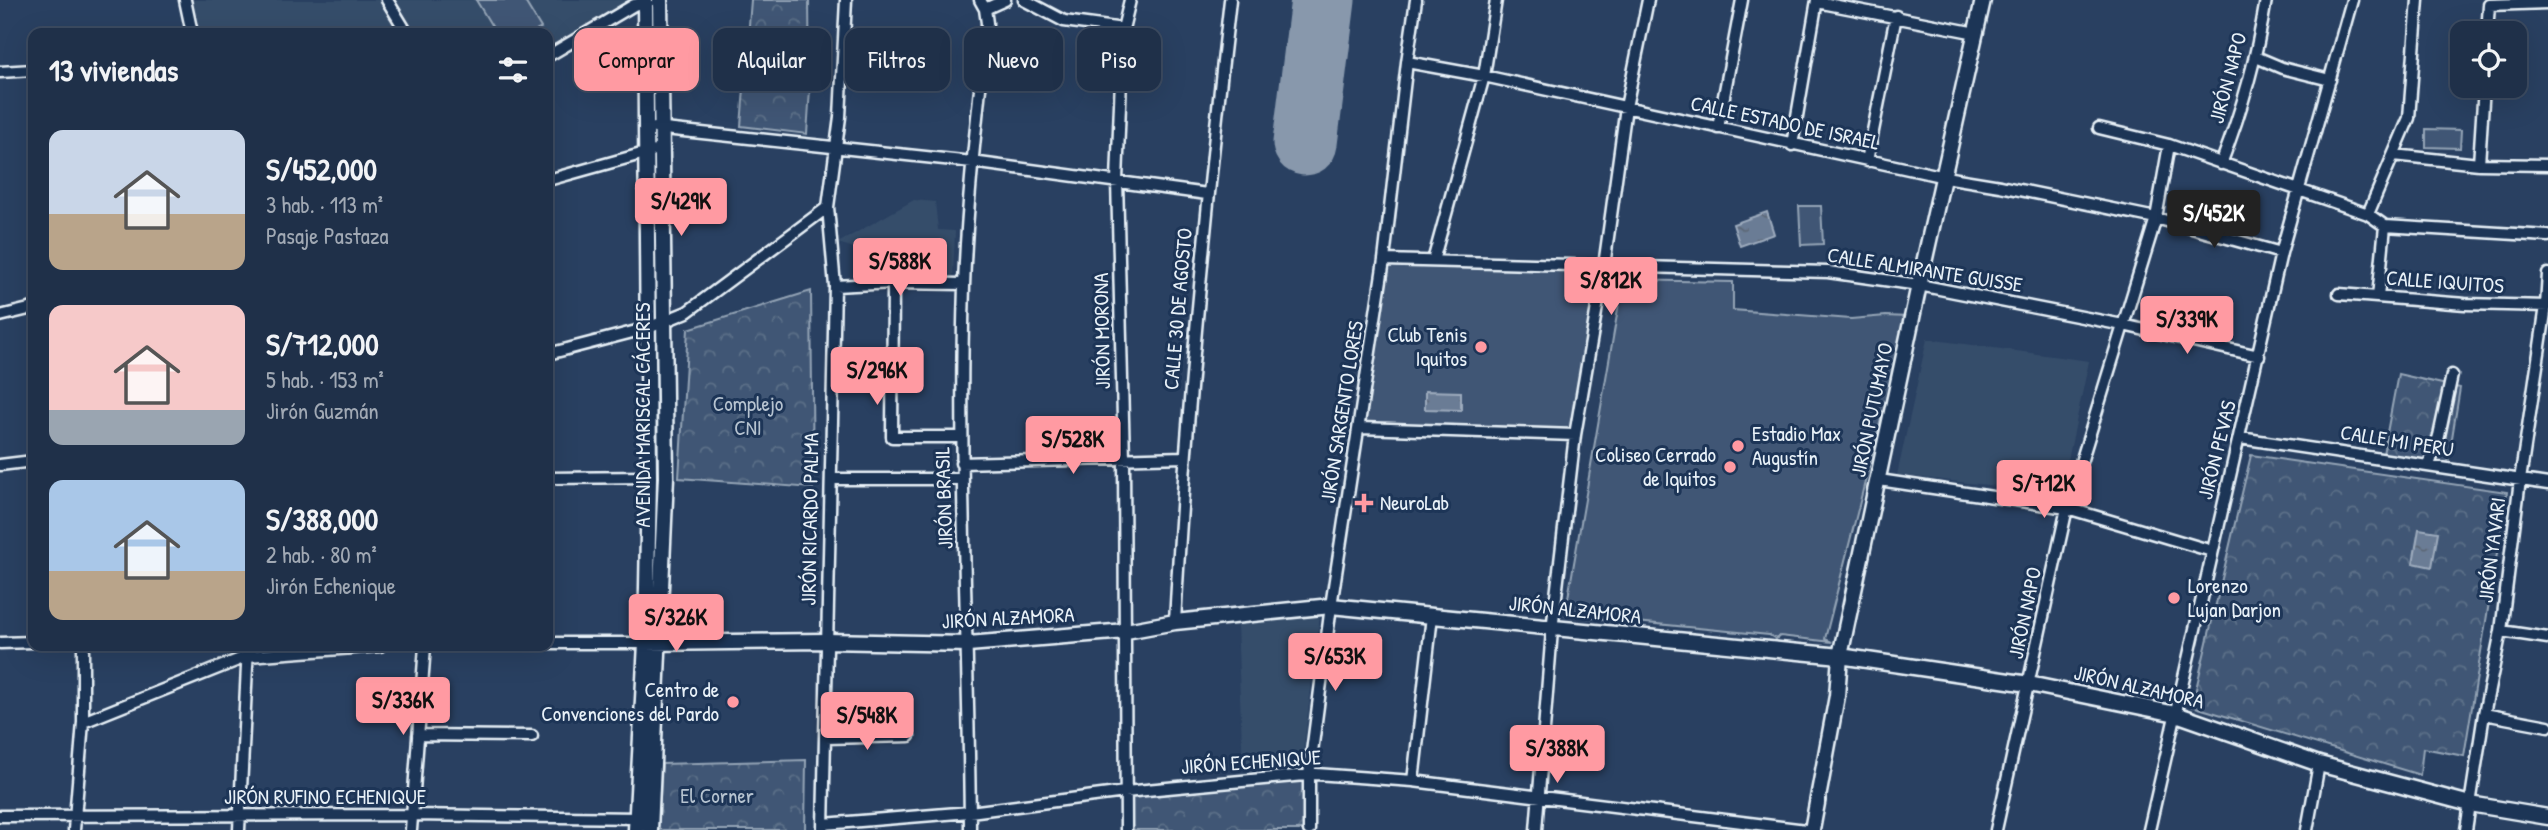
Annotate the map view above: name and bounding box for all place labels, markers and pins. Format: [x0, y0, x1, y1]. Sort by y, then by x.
pin: S/429K [624, 178, 738, 238]
pin: S/452K [2157, 190, 2271, 250]
pin: S/588K [843, 238, 957, 298]
pin: S/812K [1554, 258, 1668, 317]
pin: S/339K [2130, 296, 2244, 356]
place label: Club Tenis Iquitos [1388, 320, 1467, 373]
marker: Club Tenis Iquitos [1473, 339, 1489, 355]
pin: S/296K [820, 348, 934, 407]
pin: S/528K [1016, 416, 1130, 476]
place label: Estadio Max Augustín [1752, 419, 1841, 472]
marker: Estadio Max Augustín [1730, 438, 1746, 454]
place label: Coliseo Cerrado de Iquitos [1595, 440, 1716, 493]
marker: Coliseo Cerrado de Iquitos [1722, 459, 1738, 475]
pin: S/712K [1987, 461, 2101, 520]
place label: NeuroLab [1380, 488, 1449, 517]
marker: NeuroLab [1354, 493, 1374, 513]
place label: Lorenzo Lujan Darjon [2188, 571, 2281, 624]
marker: Lorenzo Lujan Darjon [2166, 590, 2182, 606]
pin: S/326K [619, 594, 733, 654]
pin: S/653K [1278, 634, 1392, 693]
place label: Centro de Convenciones del Pardo [541, 675, 719, 728]
pin: S/336K [346, 678, 460, 737]
pin: S/548K [810, 692, 924, 752]
marker: Centro de Convenciones del Pardo [725, 694, 741, 710]
pin: S/388K [1500, 726, 1614, 785]

